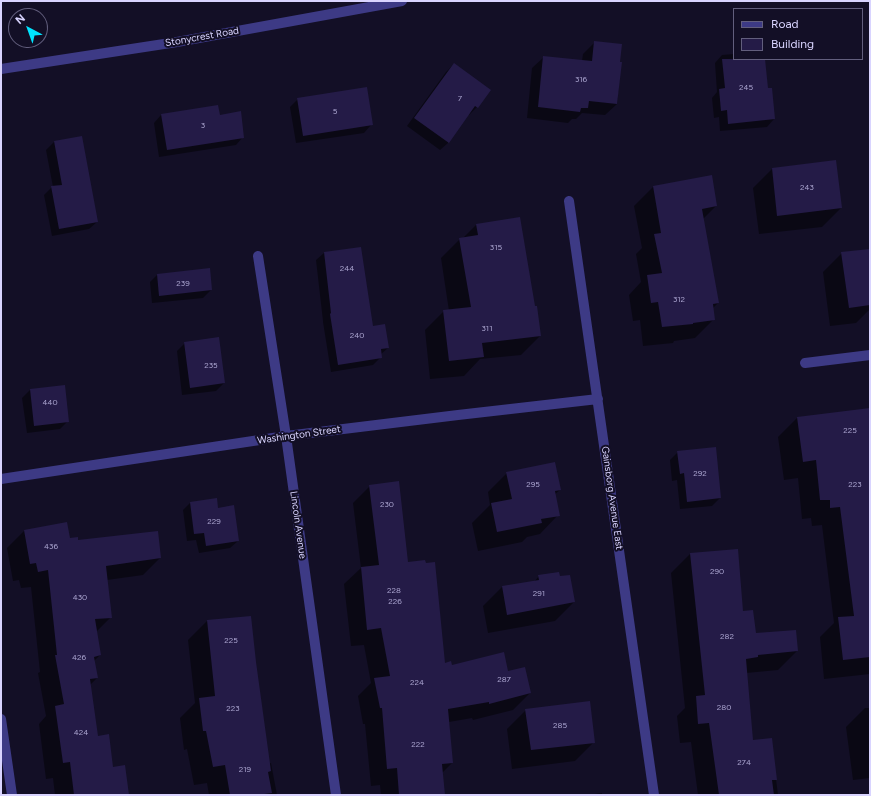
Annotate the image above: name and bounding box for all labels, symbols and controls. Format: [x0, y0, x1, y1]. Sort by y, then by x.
north arrow [8, 8, 48, 48]
legend [733, 8, 863, 60]
text: N [13, 12, 28, 27]
text: Road [771, 17, 799, 31]
street label: Stonycrest Road [164, 25, 240, 49]
text: Building [771, 37, 814, 51]
house number: 316 [575, 75, 587, 85]
house number: 245 [739, 83, 753, 93]
house number: 7 [458, 94, 462, 104]
house number: 5 [333, 107, 337, 117]
house number: 3 [201, 121, 205, 131]
house number: 243 [800, 183, 814, 193]
house number: 315 [490, 243, 502, 253]
house number: 244 [340, 264, 354, 274]
house number: 239 [176, 279, 190, 289]
house number: 312 [673, 295, 685, 305]
house number: 311 [482, 324, 492, 334]
house number: 240 [350, 331, 364, 341]
house number: 235 [204, 361, 218, 371]
house number: 440 [42, 398, 58, 408]
street label: Washington Street [257, 423, 341, 447]
house number: 225 [843, 426, 857, 436]
street label: Gainsborg Avenue East [599, 445, 625, 551]
house number: 292 [693, 469, 707, 479]
house number: 295 [526, 480, 540, 490]
house number: 223 [848, 480, 862, 490]
street label: Lincoln Avenue [287, 490, 309, 560]
house number: 230 [380, 500, 394, 510]
house number: 229 [207, 517, 221, 527]
house number: 436 [44, 542, 58, 552]
house number: 290 [710, 567, 724, 577]
house number: 228 [387, 586, 401, 596]
house number: 291 [533, 589, 545, 599]
house number: 430 [73, 593, 87, 603]
house number: 226 [388, 597, 402, 607]
house number: 282 [720, 632, 734, 642]
house number: 225 [224, 636, 238, 646]
house number: 426 [72, 653, 86, 663]
house number: 287 [497, 675, 511, 685]
house number: 224 [410, 678, 424, 688]
house number: 280 [717, 703, 731, 713]
house number: 223 [226, 704, 240, 714]
house number: 285 [553, 721, 567, 731]
house number: 424 [74, 728, 88, 738]
house number: 222 [411, 740, 425, 750]
house number: 274 [737, 758, 751, 768]
house number: 219 [239, 765, 251, 775]

